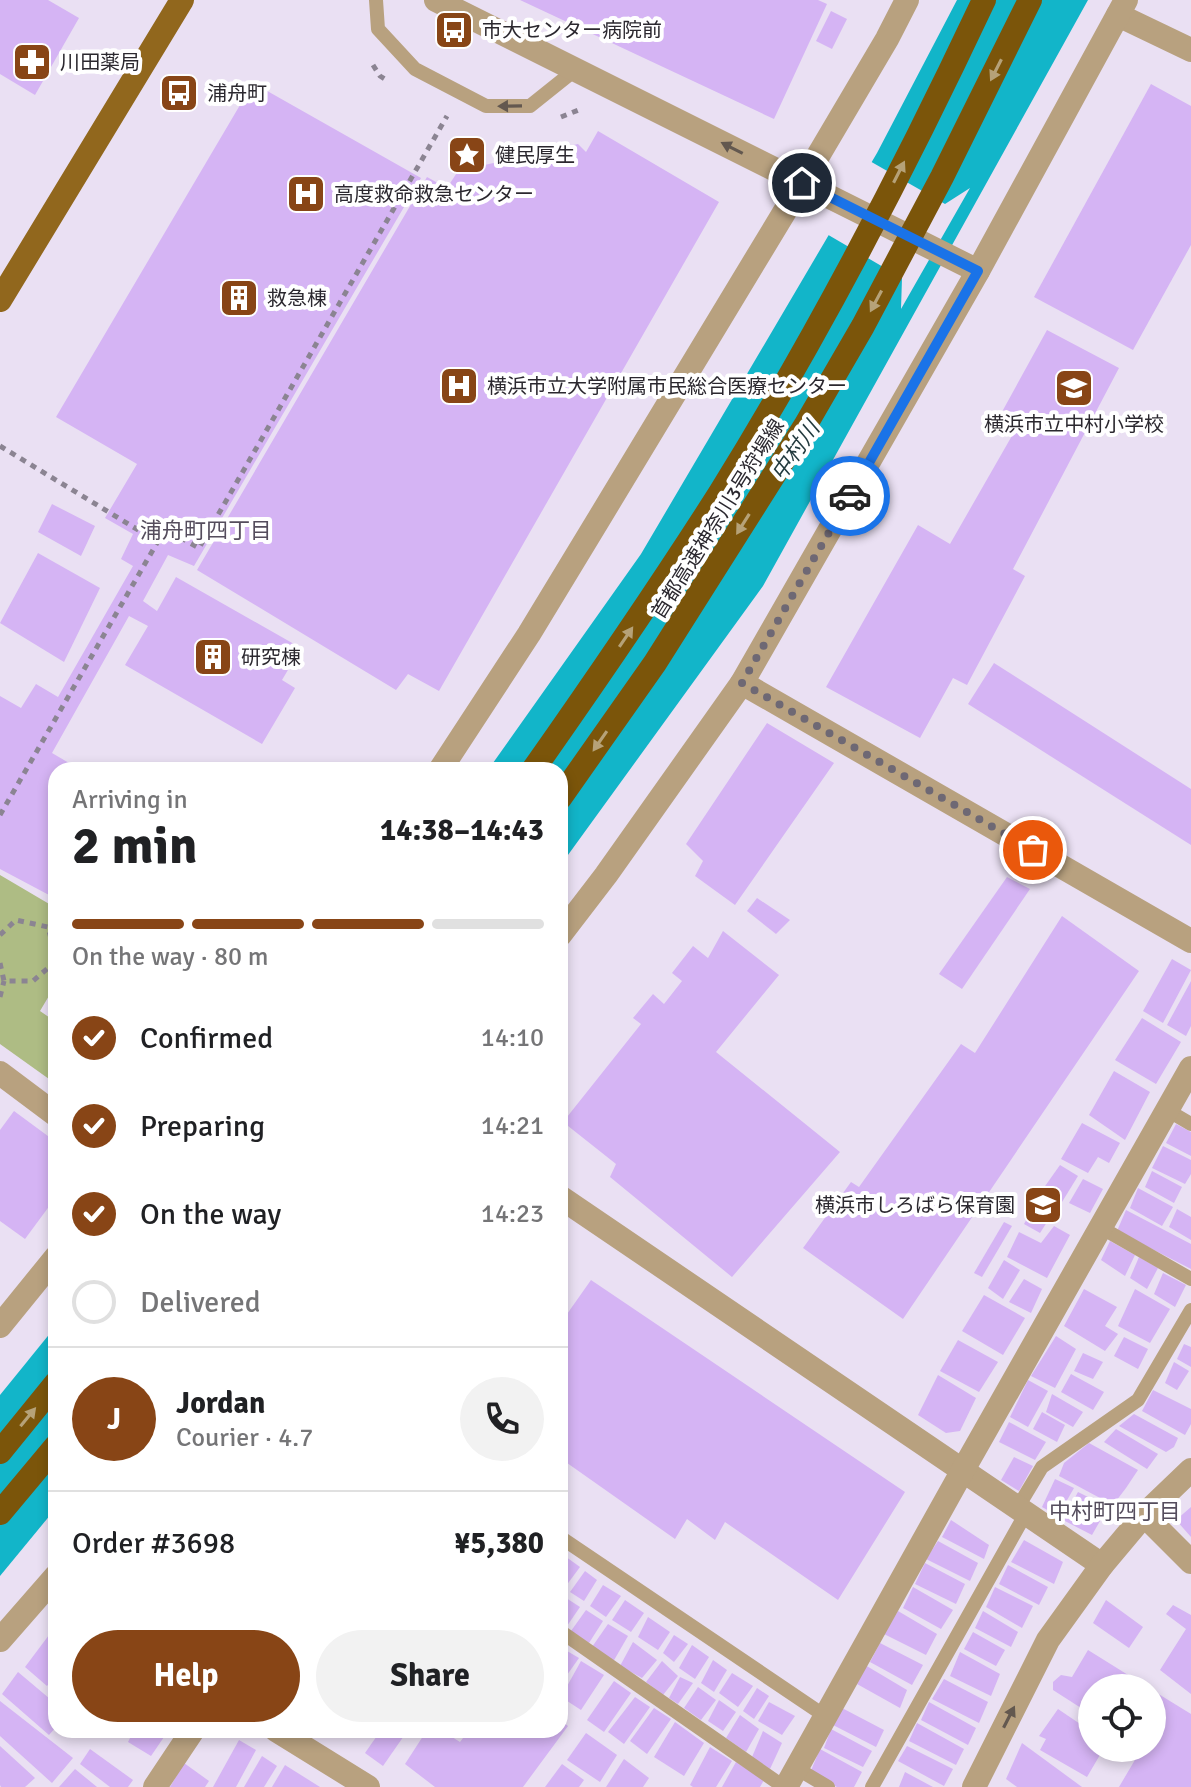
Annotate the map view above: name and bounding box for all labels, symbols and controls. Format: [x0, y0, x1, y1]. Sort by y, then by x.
bus stop icon: 市大センター病院前 [433, 9, 475, 51]
place label: 市大センター病院前 [482, 18, 662, 43]
pharmacy icon: 川田薬局 [11, 41, 53, 83]
place label: 川田薬局 [60, 50, 140, 75]
one-way arrow [989, 59, 1003, 82]
bus stop icon: 浦舟町 [158, 72, 200, 114]
place label: 浦舟町 [207, 81, 267, 106]
one-way arrow [497, 100, 522, 112]
place icon: 健民厚生 [446, 134, 488, 176]
one-way arrow [721, 141, 744, 155]
place label: 健民厚生 [495, 143, 575, 168]
pin [768, 149, 836, 217]
one-way arrow [892, 160, 905, 183]
icon: home [780, 161, 824, 205]
hospital icon: 高度救命救急センター [285, 173, 327, 215]
place label: 高度救命救急センター [334, 182, 534, 207]
building icon: 救急棟 [218, 277, 260, 319]
place label: 救急棟 [267, 286, 327, 311]
one-way arrow [869, 289, 883, 312]
hospital icon: 横浜市立大学附属市民総合医療センター [438, 365, 480, 407]
school or university icon: 横浜市立中村小学校 [1053, 367, 1095, 409]
place label: 横浜市立大学附属市民総合医療センター [487, 374, 847, 399]
place label: 横浜市立中村小学校 [984, 412, 1164, 437]
street label: 首都高速神奈川3号狩場線 [646, 415, 790, 623]
water label: 中村川 [765, 415, 826, 486]
courier [810, 456, 890, 536]
icon: car [828, 474, 872, 518]
one-way arrow [737, 513, 751, 535]
district label: 浦舟町四丁目 [140, 517, 272, 544]
one-way arrow [618, 627, 633, 648]
building icon: 研究棟 [192, 636, 234, 678]
place label: 研究棟 [241, 645, 301, 670]
one-way arrow [593, 731, 608, 752]
text: Arriving in [72, 784, 188, 816]
text: 14:38–14:43 [380, 812, 544, 849]
text: 2 min [72, 814, 198, 878]
pin [999, 816, 1067, 884]
icon: bag [1011, 828, 1055, 872]
text: On the way · 80 m [72, 941, 268, 973]
icon: check [72, 1016, 116, 1060]
text: Confirmed [140, 1020, 273, 1057]
text: 14:10 [481, 1022, 544, 1054]
icon: check [72, 1104, 116, 1148]
text: Preparing [140, 1108, 265, 1145]
text: 14:21 [481, 1110, 544, 1142]
school or university icon: 横浜市しろばら保育園 [1022, 1184, 1064, 1226]
icon: check [72, 1192, 116, 1236]
place label: 横浜市しろばら保育園 [815, 1193, 1015, 1218]
text: On the way [140, 1196, 281, 1233]
text: 14:23 [481, 1198, 544, 1230]
text: Delivered [140, 1284, 261, 1321]
button: phone [460, 1377, 544, 1461]
text: Jordan [176, 1385, 265, 1422]
text: J [107, 1401, 121, 1438]
one-way arrow [19, 1407, 36, 1427]
text: Courier · 4.7 [176, 1422, 313, 1454]
district label: 中村町四丁目 [1049, 1498, 1181, 1525]
text: Order #3698 [72, 1525, 235, 1562]
text: ¥5,380 [454, 1525, 544, 1562]
button: Help [72, 1630, 300, 1722]
button: Share [316, 1630, 544, 1722]
map controls [1078, 1674, 1166, 1762]
button: locate [1078, 1674, 1166, 1762]
one-way arrow [1002, 1706, 1016, 1729]

